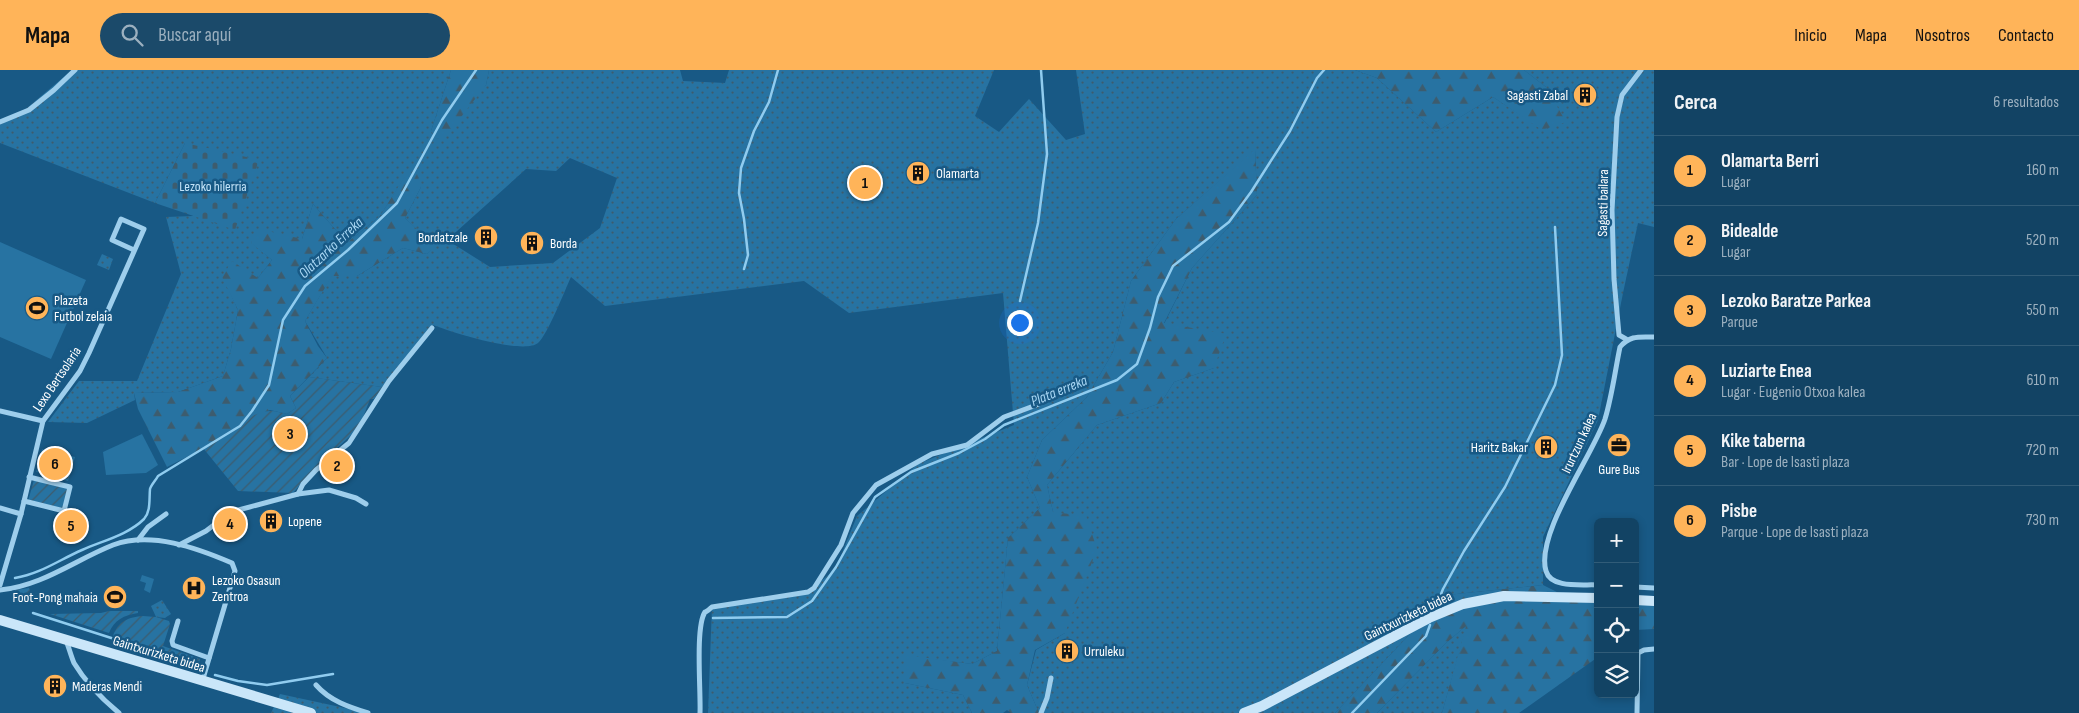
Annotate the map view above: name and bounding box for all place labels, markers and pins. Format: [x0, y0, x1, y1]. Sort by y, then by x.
building icon: Sagasti Zabal [1572, 82, 1598, 108]
place label: Sagasti Zabal [1507, 87, 1568, 104]
building icon: Olamarta [905, 160, 931, 186]
pin: 1 [849, 164, 881, 202]
place label: Olamarta [936, 165, 979, 182]
building icon: Bordatzale [473, 224, 499, 250]
place label: Bordatzale [418, 229, 468, 246]
building icon: Borda [519, 230, 545, 256]
place label: Borda [550, 235, 577, 252]
place label: Plazeta Futbol zelaia [54, 292, 112, 325]
sports icon: Plazeta Futbol zelaia [24, 295, 50, 321]
pin: 3 [274, 415, 306, 453]
office icon: Gure Bus [1606, 432, 1632, 458]
building icon: Haritz Bakar [1533, 434, 1559, 460]
place label: Haritz Bakar [1471, 439, 1528, 456]
pin: 6 [39, 445, 71, 483]
pin: 2 [321, 447, 353, 485]
place label: Gure Bus [1598, 461, 1640, 478]
pin: 4 [214, 505, 246, 543]
pin: 5 [55, 507, 87, 545]
building icon: Lopene [258, 508, 284, 534]
place label: Lopene [288, 513, 322, 530]
place label: Lezoko Osasun Zentroa [212, 572, 281, 605]
hospital icon: Lezoko Osasun Zentroa [181, 575, 207, 601]
sports icon: Foot-Pong mahaia [102, 584, 128, 610]
place label: Foot-Pong mahaia [13, 589, 98, 606]
building icon: Urruleku [1054, 638, 1080, 664]
place label: Urruleku [1084, 643, 1124, 660]
building icon: Maderas Mendi [42, 673, 68, 699]
place label: Maderas Mendi [72, 678, 142, 695]

